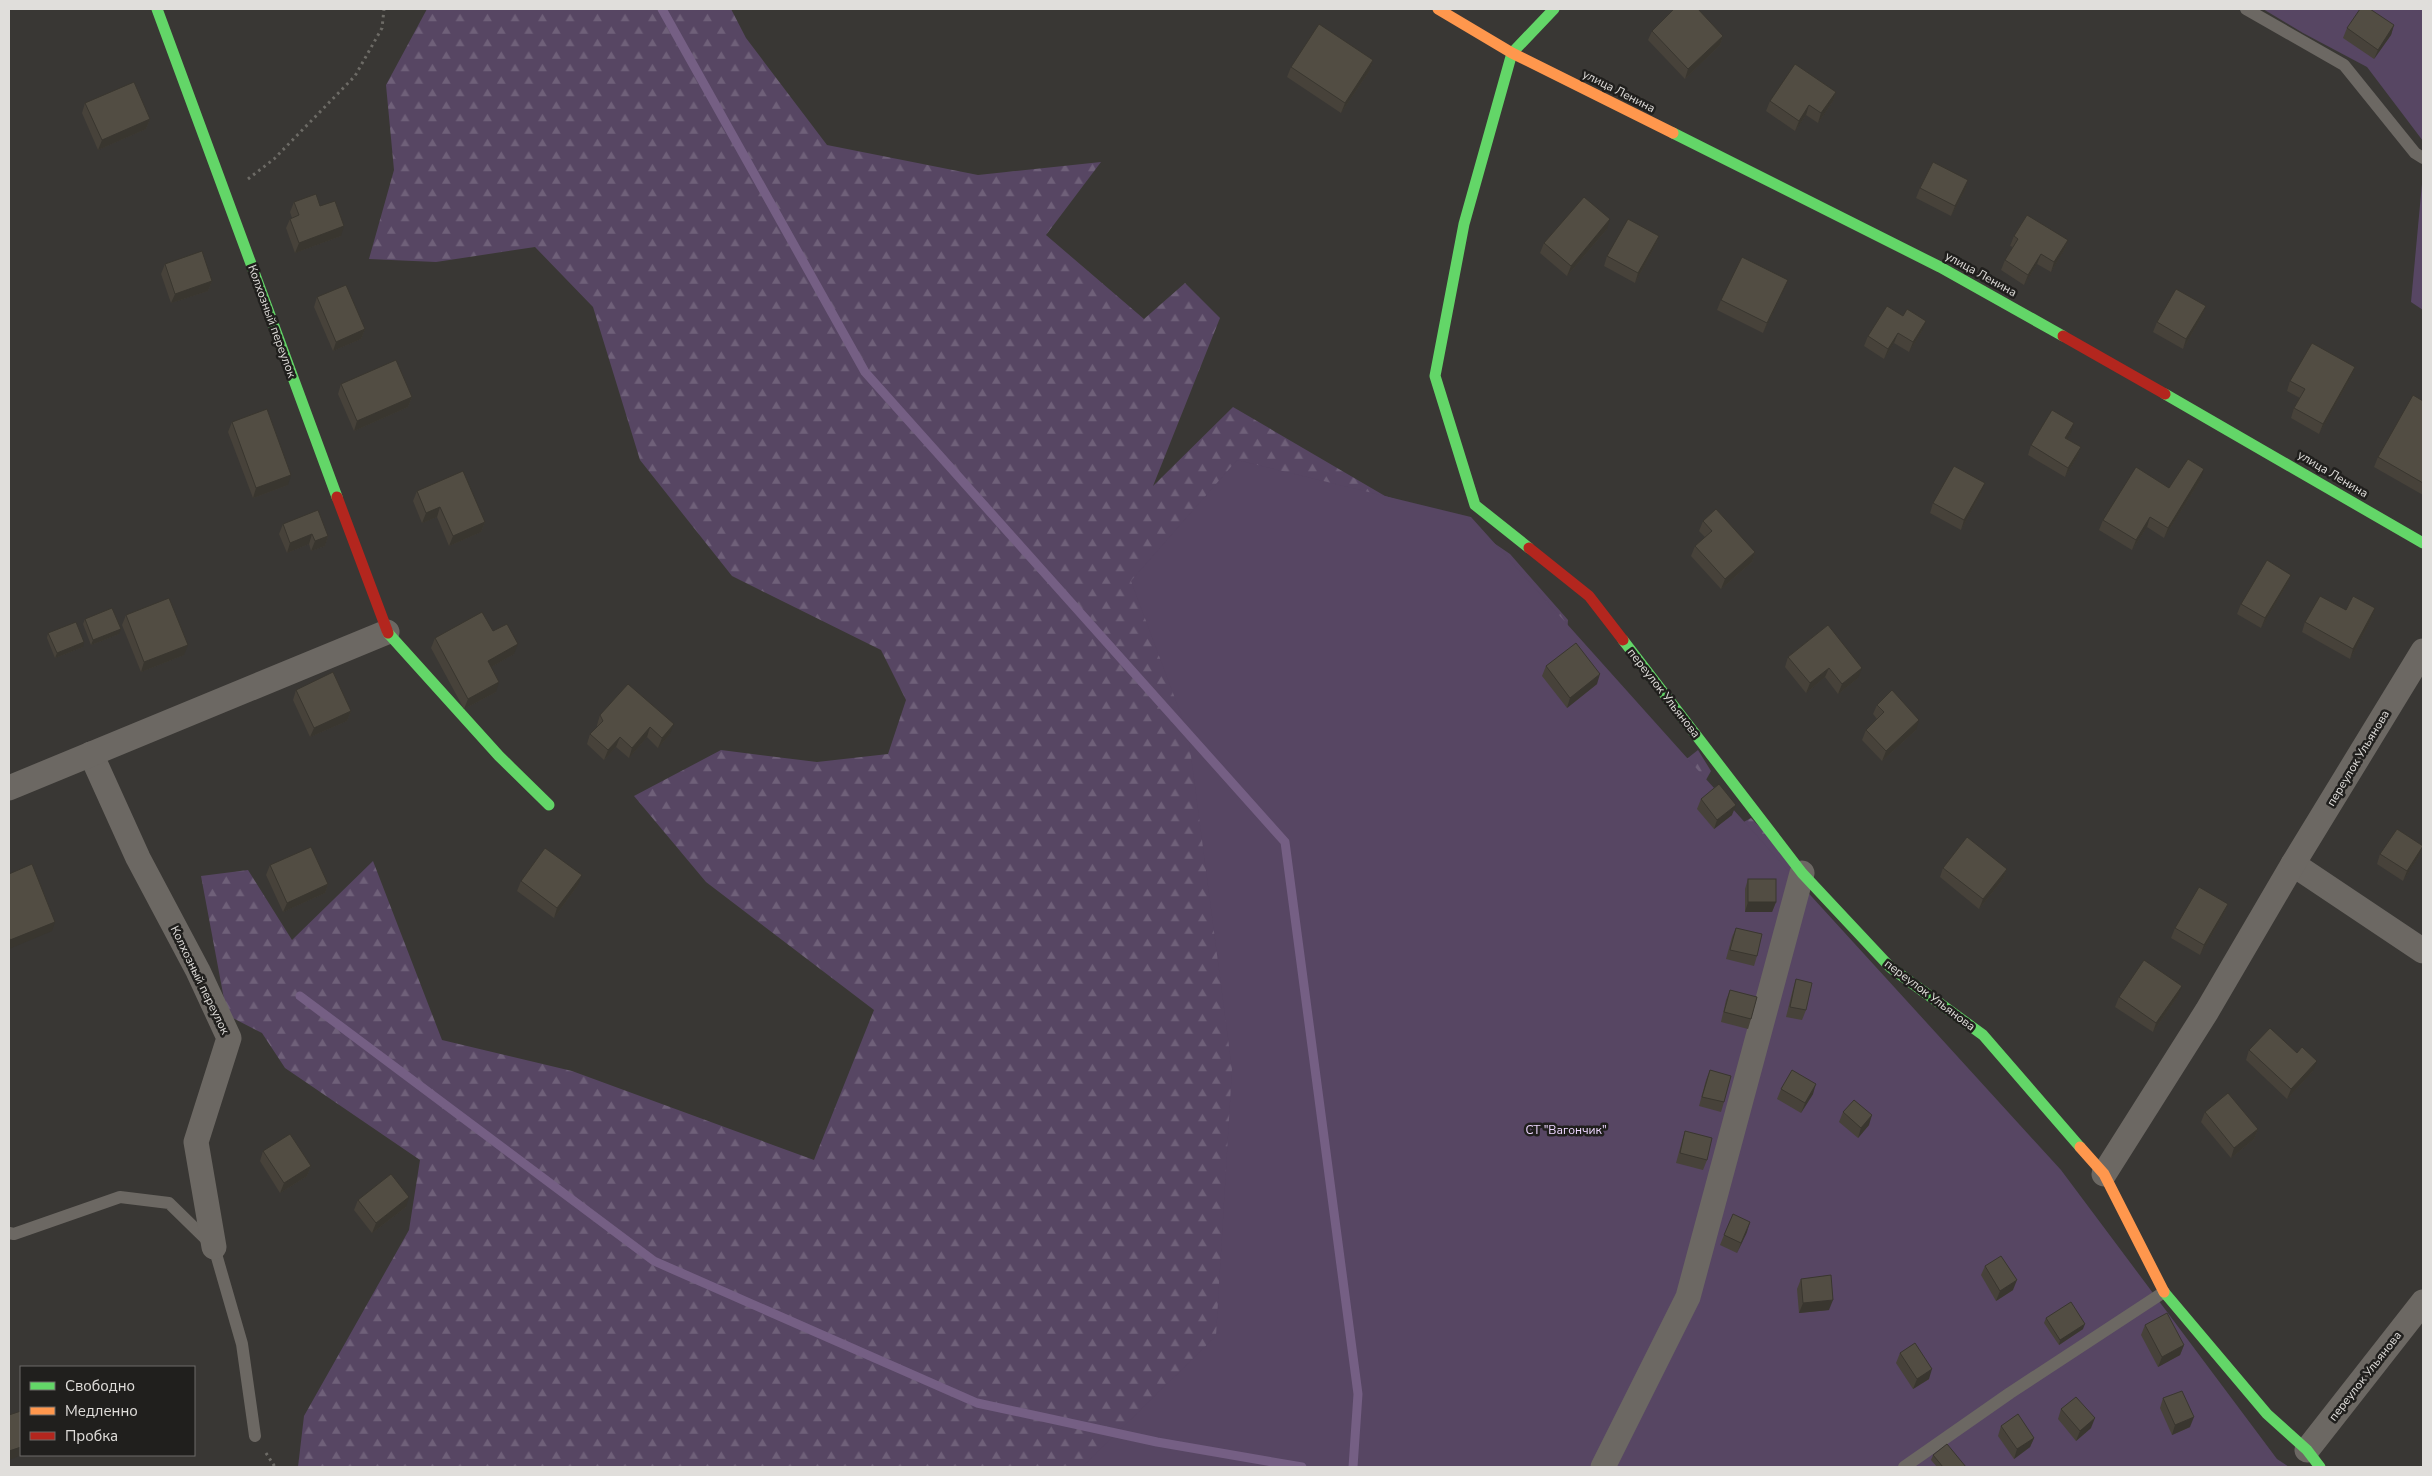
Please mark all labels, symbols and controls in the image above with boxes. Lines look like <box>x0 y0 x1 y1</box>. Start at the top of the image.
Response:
street label: улица Ленина <box>1580 66 1658 116</box>
street label: улица Ленина <box>1942 248 2020 300</box>
street label: Колхозный переулок <box>244 262 300 380</box>
street label: улица Ленина <box>2295 447 2371 501</box>
street label: переулок Ульянова <box>1624 645 1704 741</box>
street label: переулок Ульянова <box>2323 707 2393 809</box>
street label: Колхозный переулок <box>167 923 234 1038</box>
street label: переулок Ульянова <box>1881 956 1979 1034</box>
park label: СТ "Вагончик" <box>1525 1122 1607 1138</box>
street label: переулок Ульянова <box>2325 1328 2405 1424</box>
legend <box>20 1366 195 1456</box>
text: Свободно <box>65 1376 135 1396</box>
text: Медленно <box>65 1401 138 1421</box>
text: Пробка <box>65 1426 118 1446</box>

